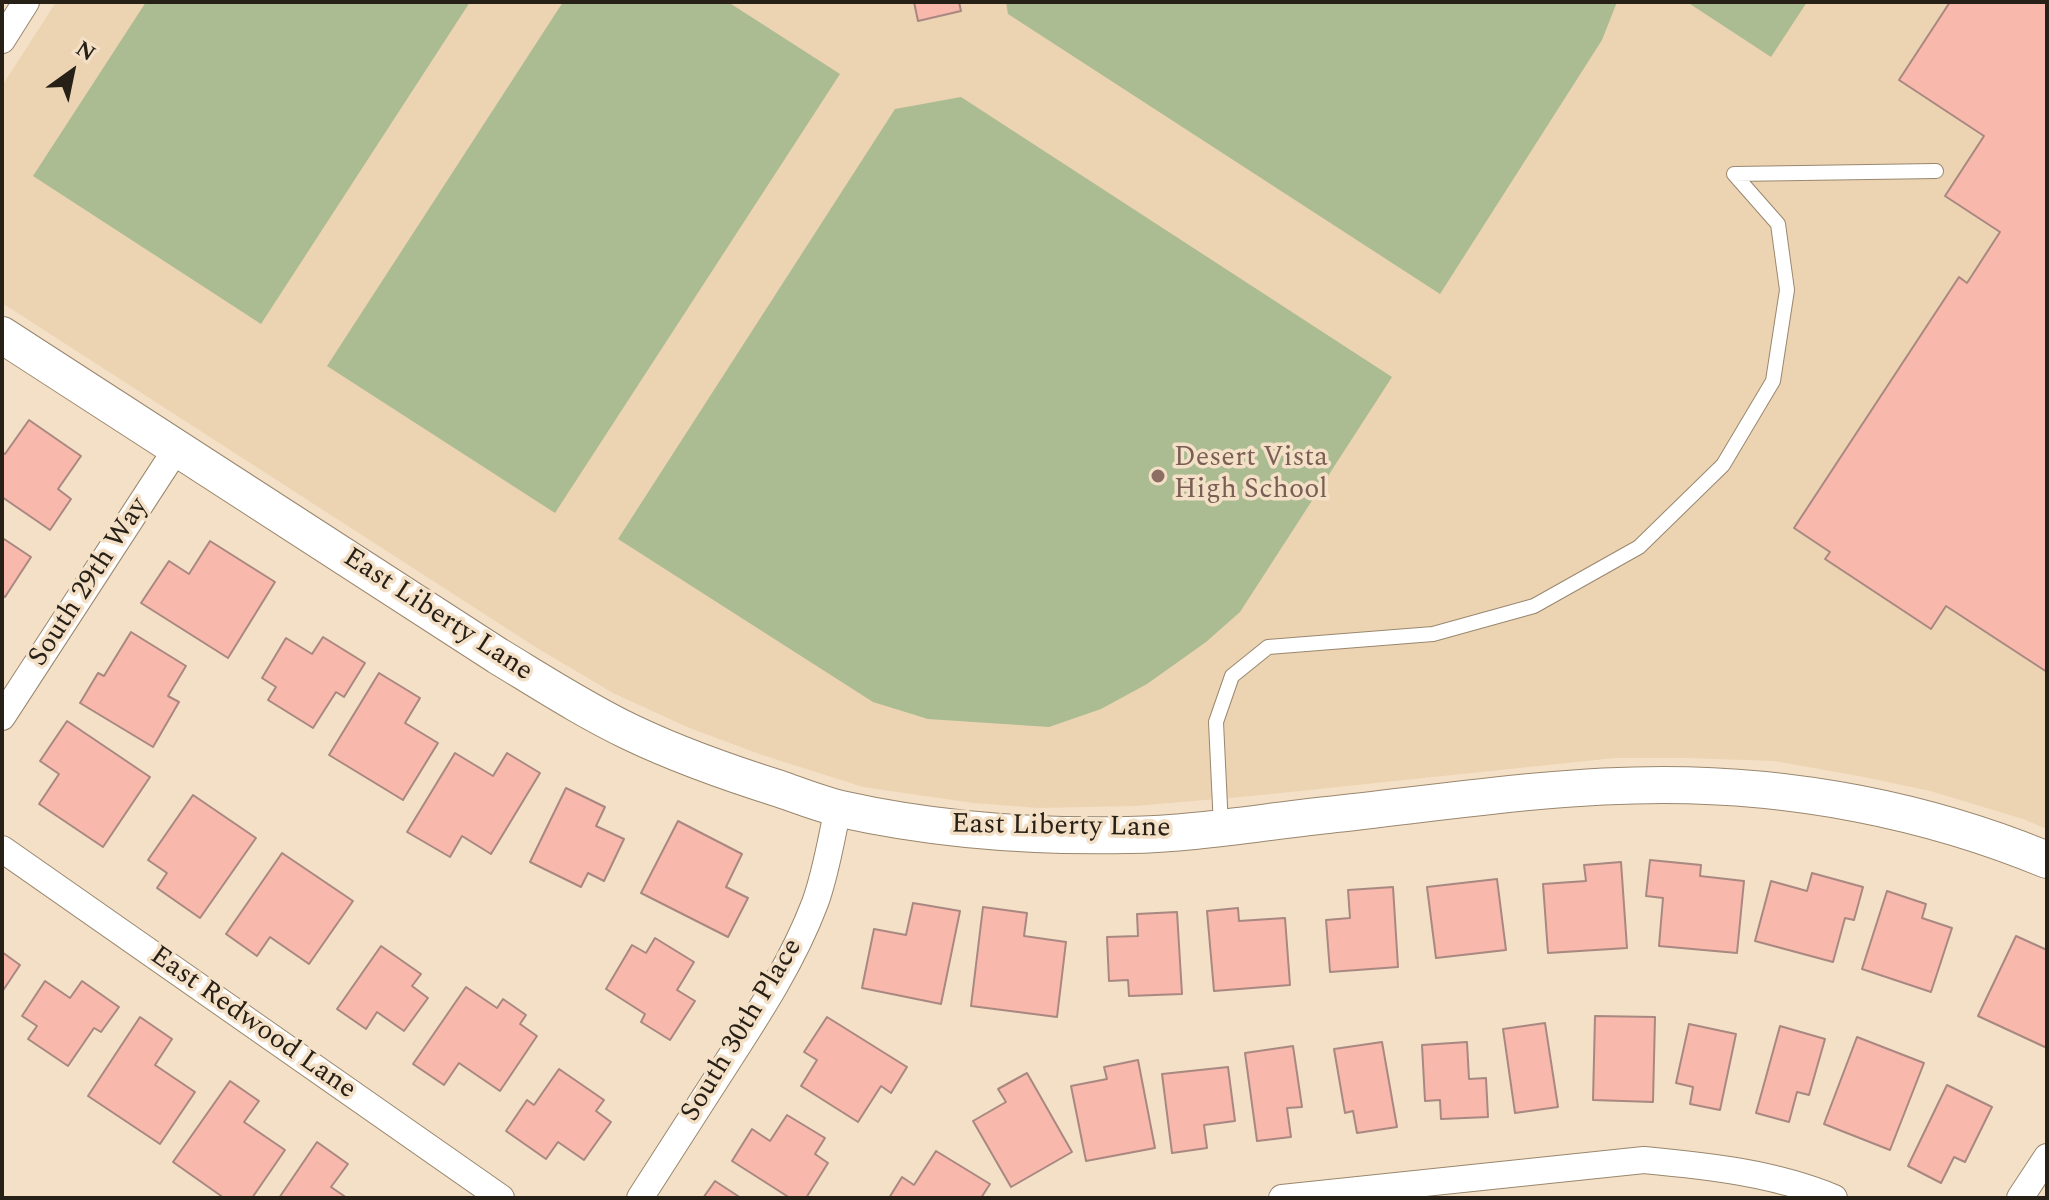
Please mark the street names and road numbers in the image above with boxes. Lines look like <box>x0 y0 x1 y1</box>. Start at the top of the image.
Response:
street label: South 29th Way <box>23 492 157 674</box>
street label: East Liberty Lane <box>336 542 538 690</box>
street label: East Liberty Lane <box>951 809 1171 847</box>
street label: South 30th Place <box>675 933 811 1129</box>
street label: East Redwood Lane <box>142 940 362 1108</box>

